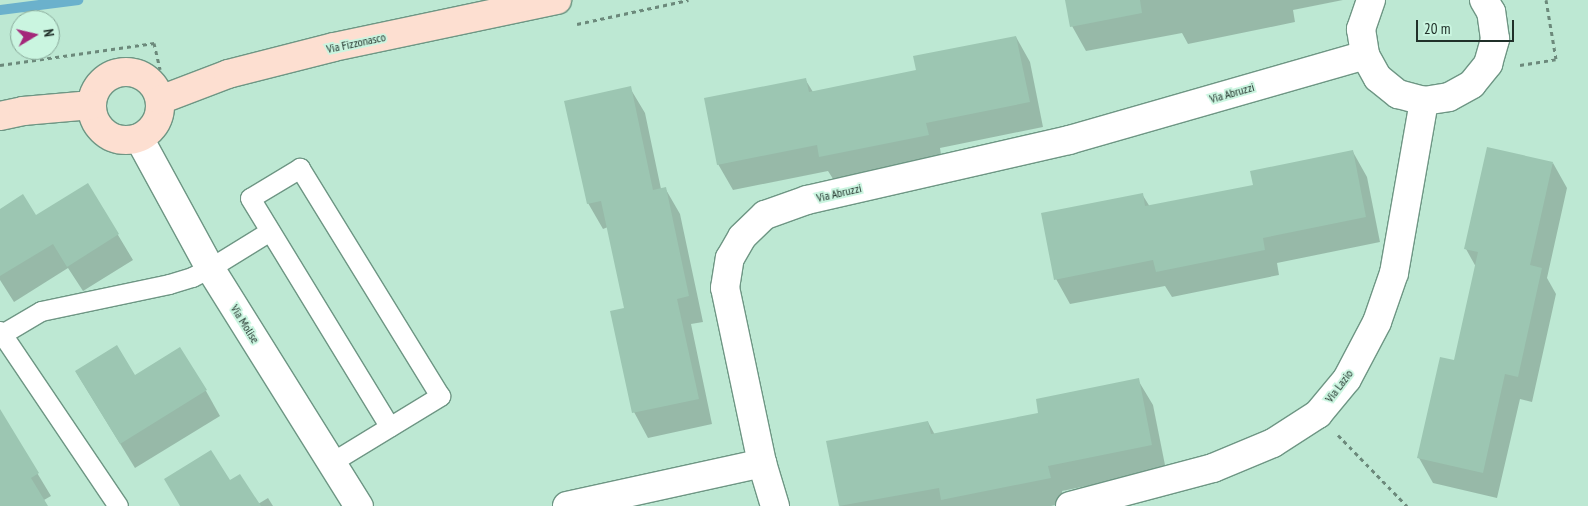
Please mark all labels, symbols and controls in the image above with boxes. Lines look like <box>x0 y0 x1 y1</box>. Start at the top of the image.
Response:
north arrow <box>10 10 60 60</box>
scale bar <box>1418 10 1516 42</box>
text: 20 m <box>1424 19 1450 38</box>
text: N <box>39 28 58 38</box>
street label: Via Fizzonasco <box>325 30 387 56</box>
street label: Via Abruzzi <box>1208 80 1256 106</box>
street label: Via Abruzzi <box>815 181 863 205</box>
street label: Via Molise <box>228 302 262 346</box>
street label: Via Lazio <box>1322 367 1356 405</box>

